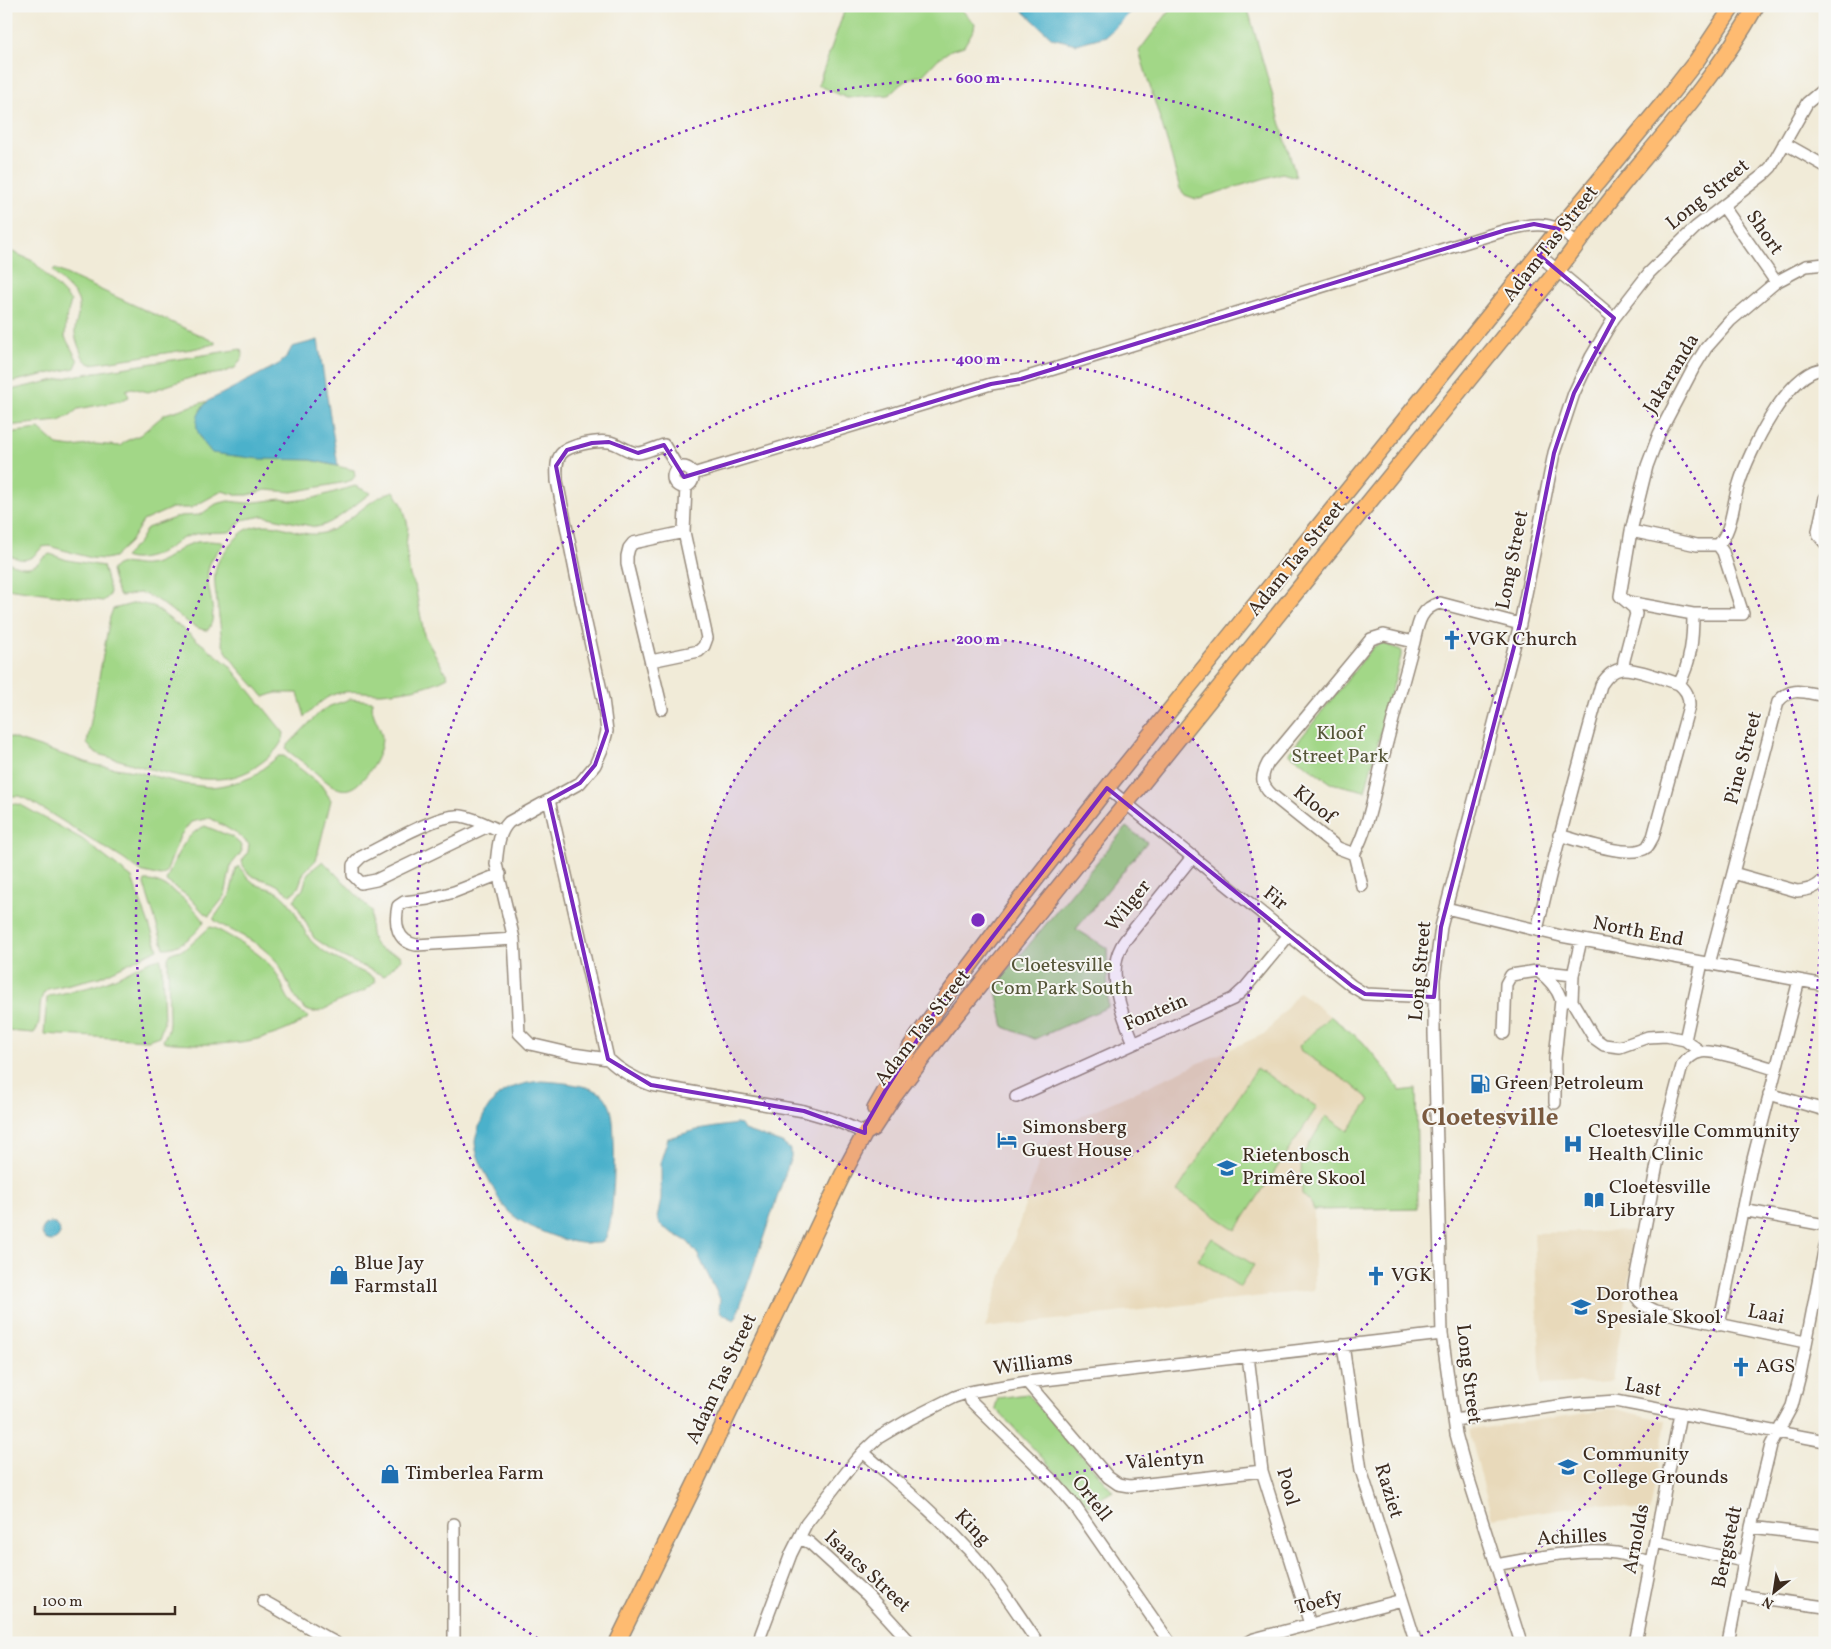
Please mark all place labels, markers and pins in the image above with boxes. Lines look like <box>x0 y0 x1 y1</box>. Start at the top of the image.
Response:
place label: VGK Church <box>1467 626 1578 654</box>
church icon: VGK Church <box>1441 629 1463 651</box>
centre of rings <box>969 911 987 929</box>
place label: Green Petroleum <box>1495 1070 1644 1098</box>
fuel station icon: Green Petroleum <box>1469 1073 1491 1095</box>
place label: Simonsberg Guest House <box>1022 1114 1132 1165</box>
place label: Cloetesville Community Health Clinic <box>1588 1118 1800 1169</box>
hotel icon: Simonsberg Guest House <box>996 1129 1018 1151</box>
hospital icon: Cloetesville Community Health Clinic <box>1562 1133 1584 1155</box>
place label: Rietenbosch Primêre Skool <box>1242 1142 1366 1193</box>
school or university icon: Rietenbosch Primêre Skool <box>1216 1157 1238 1179</box>
place label: Cloetesville Library <box>1609 1174 1711 1225</box>
library icon: Cloetesville Library <box>1583 1189 1605 1211</box>
place label: Blue Jay Farmstall <box>354 1250 438 1301</box>
place label: VGK <box>1391 1262 1433 1290</box>
shop icon: Blue Jay Farmstall <box>328 1264 350 1286</box>
church icon: VGK <box>1365 1265 1387 1287</box>
place label: Dorothea Spesiale Skool <box>1596 1281 1721 1332</box>
school or university icon: Dorothea Spesiale Skool <box>1570 1296 1592 1318</box>
place label: AGS <box>1756 1353 1795 1381</box>
church icon: AGS <box>1730 1356 1752 1378</box>
place label: Community College Grounds <box>1583 1441 1728 1492</box>
school or university icon: Community College Grounds <box>1557 1456 1579 1478</box>
place label: Timberlea Farm <box>405 1460 544 1488</box>
shop icon: Timberlea Farm <box>379 1463 401 1485</box>

